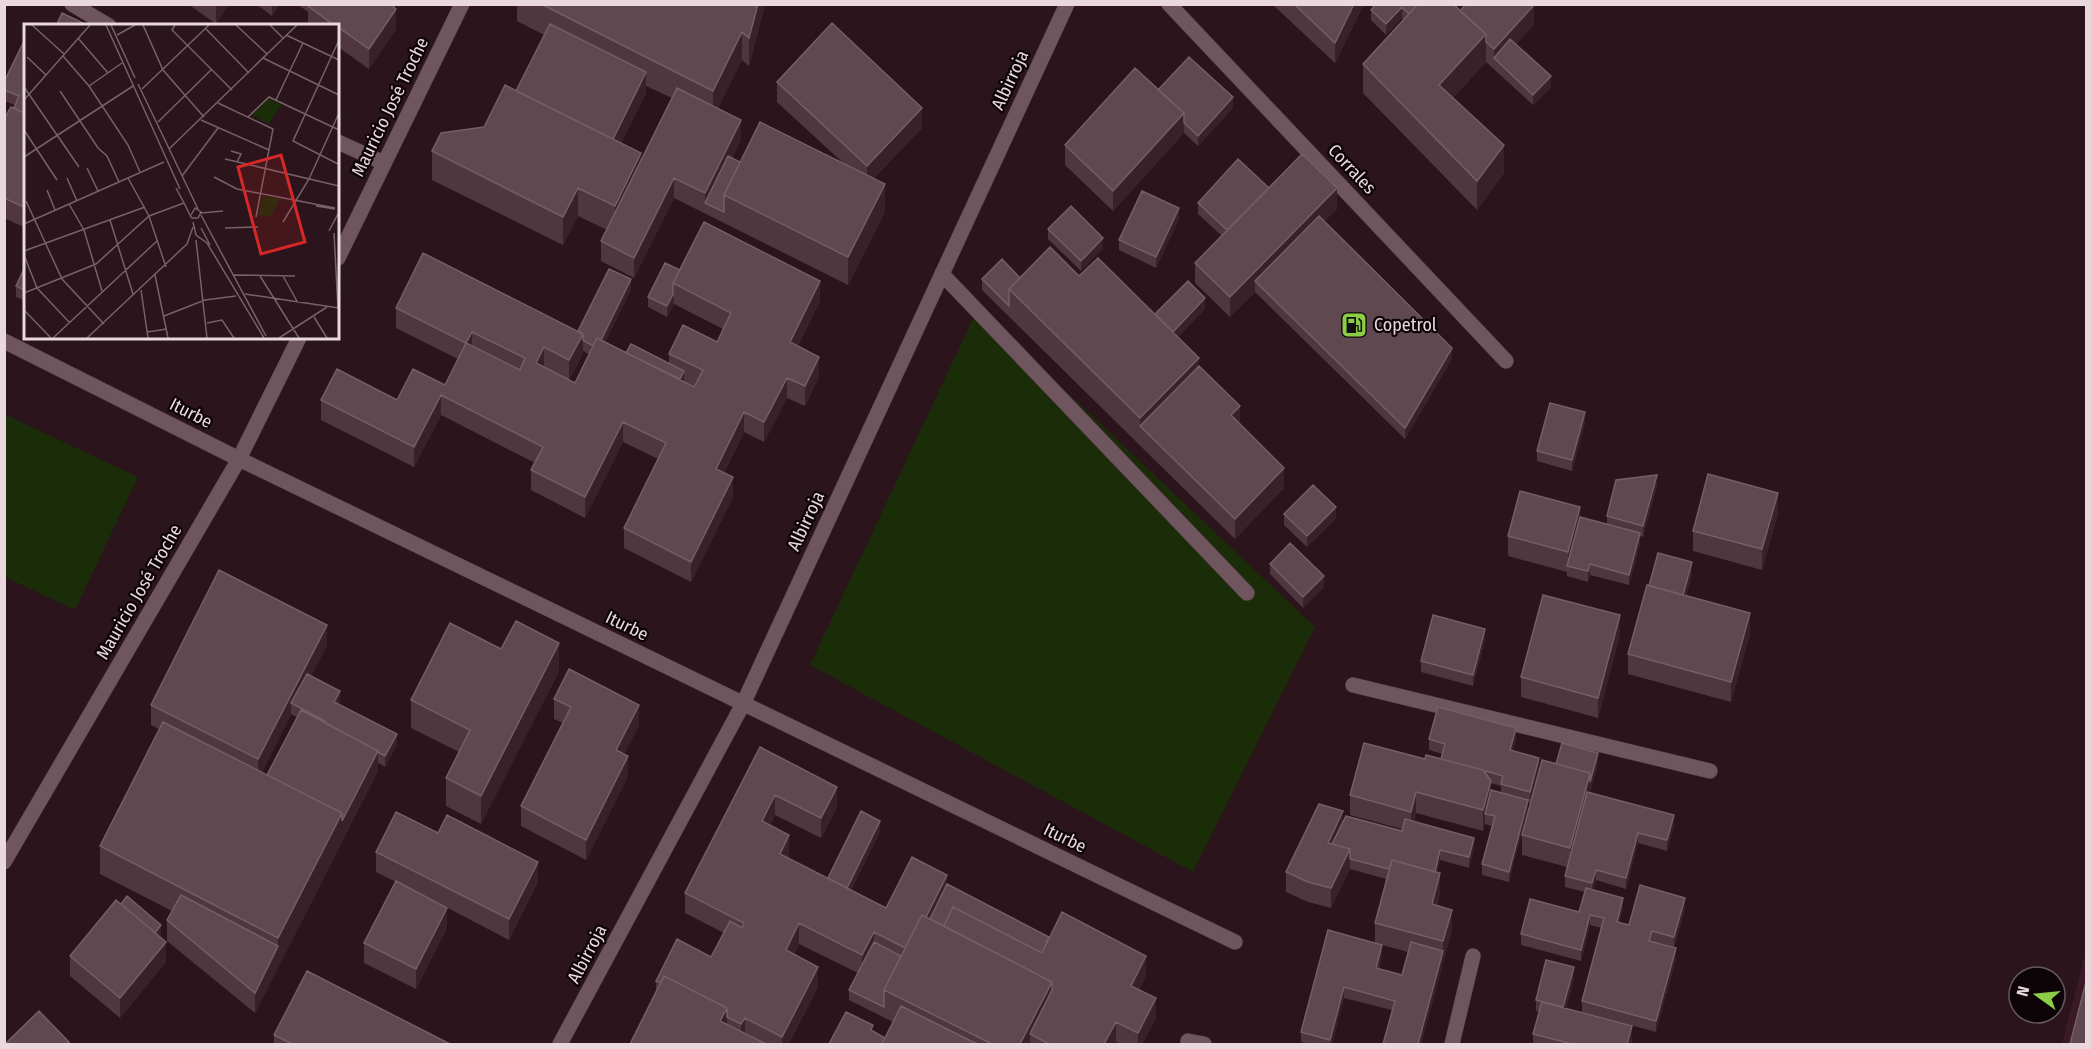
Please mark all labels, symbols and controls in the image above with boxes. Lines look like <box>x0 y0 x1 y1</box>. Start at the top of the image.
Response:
inset map <box>24 24 339 339</box>
street label: Mauricio José Troche <box>347 34 433 180</box>
street label: Albirroja <box>987 47 1033 113</box>
street label: Corrales <box>1323 140 1381 199</box>
fuel station icon: Copetrol <box>1339 310 1369 340</box>
place label: Copetrol <box>1374 314 1437 336</box>
street label: Iturbe <box>166 393 216 433</box>
street label: Albirroja <box>783 488 829 554</box>
street label: Mauricio José Troche <box>91 521 187 663</box>
street label: Iturbe <box>602 606 652 646</box>
street label: Iturbe <box>1040 818 1090 858</box>
street label: Albirroja <box>562 921 612 987</box>
north arrow <box>2007 965 2067 1025</box>
text: N <box>2013 984 2033 998</box>

